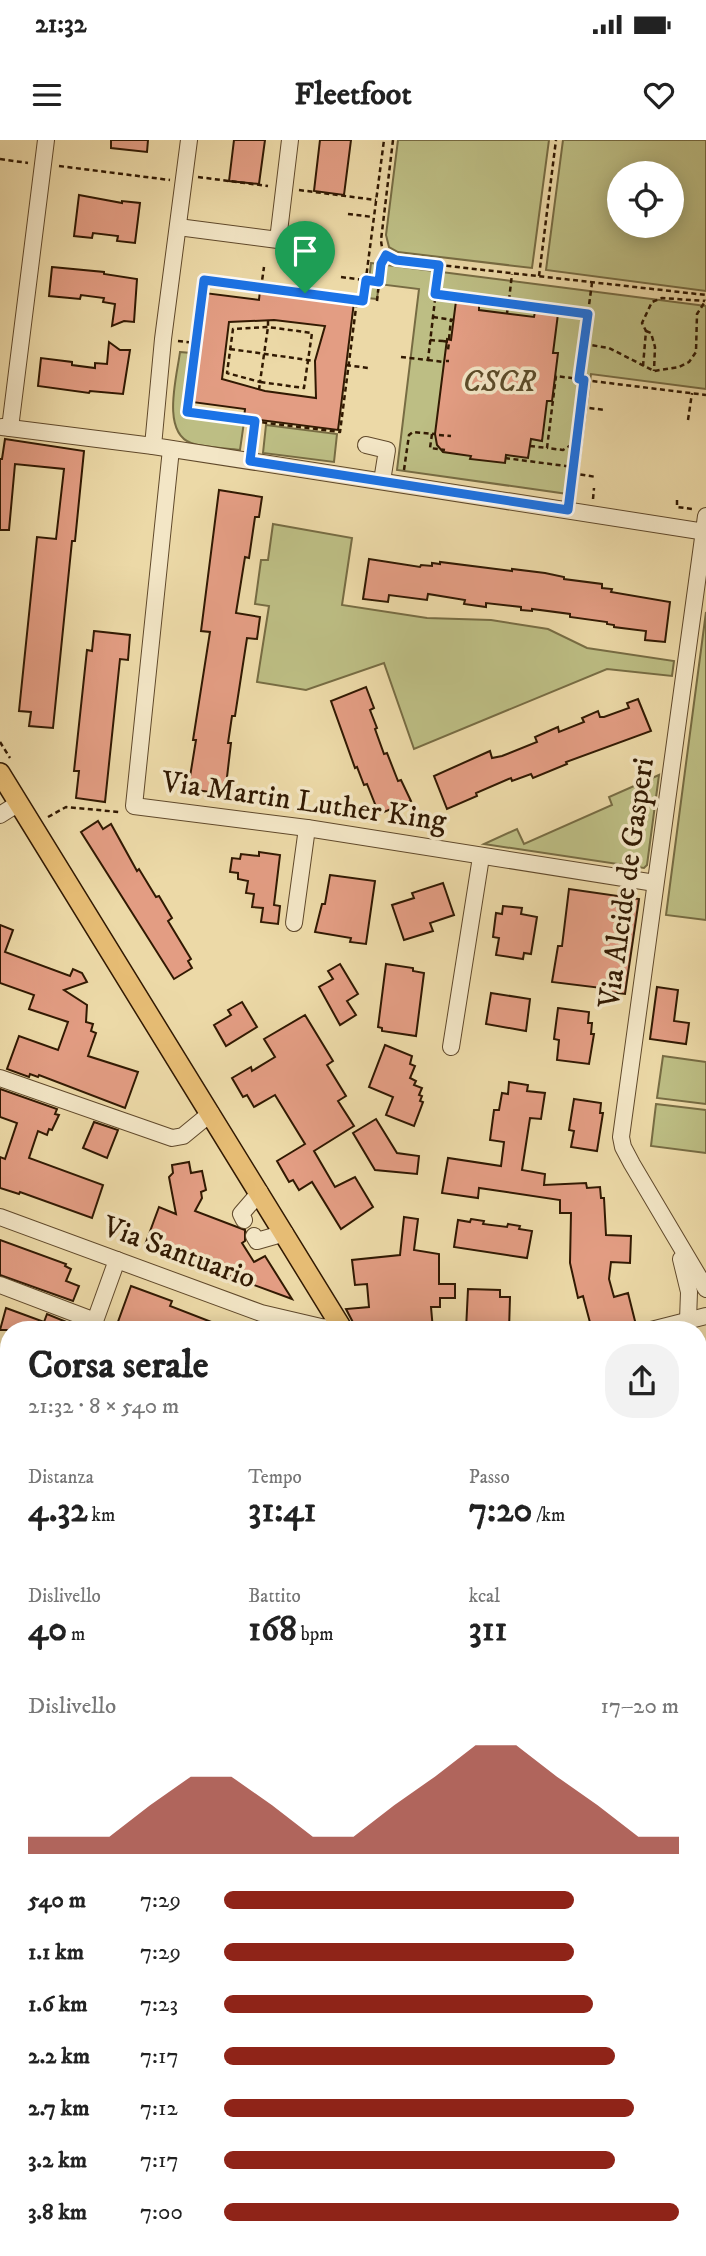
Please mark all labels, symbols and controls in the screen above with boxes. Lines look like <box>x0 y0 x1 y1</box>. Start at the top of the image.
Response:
text: 21:32 <box>35 8 87 41</box>
text: Fleetfoot <box>294 75 412 115</box>
icon: menu <box>28 76 66 114</box>
icon: heart <box>640 76 678 114</box>
map controls <box>607 161 684 238</box>
button: locate <box>607 161 684 238</box>
pin <box>275 221 335 293</box>
icon: arrive <box>286 232 324 270</box>
park label: CSCR <box>462 364 536 401</box>
street label: Via Alcide de Gasperi <box>591 756 663 1011</box>
street label: Via Martin Luther King <box>158 764 449 840</box>
street label: Via Santuario <box>97 1208 261 1298</box>
text: Corsa serale <box>28 1342 208 1390</box>
button: share <box>605 1344 679 1418</box>
text: 21:32 · 8 × 540 m <box>28 1392 179 1421</box>
text: Distanza <box>28 1466 94 1489</box>
text: Tempo <box>248 1466 302 1489</box>
text: Passo <box>469 1466 510 1489</box>
text: 4.32 <box>28 1489 88 1533</box>
text: 31:41 <box>248 1489 316 1533</box>
text: 7:20 <box>469 1489 532 1533</box>
text: km <box>88 1504 115 1527</box>
text: /km <box>532 1504 565 1527</box>
text: Dislivello <box>28 1585 101 1608</box>
text: Battito <box>248 1585 301 1608</box>
text: kcal <box>469 1585 500 1608</box>
text: 40 <box>28 1608 67 1652</box>
text: 168 <box>248 1608 297 1652</box>
text: 311 <box>469 1608 507 1652</box>
text: m <box>67 1623 85 1646</box>
text: bpm <box>297 1623 334 1646</box>
text: Dislivello <box>28 1692 116 1721</box>
text: 17–20 m <box>600 1692 679 1721</box>
text: 540 m <box>28 1886 86 1915</box>
text: 7:29 <box>140 1886 181 1915</box>
text: 1.1 km <box>28 1938 84 1967</box>
text: 7:29 <box>140 1938 181 1967</box>
text: 1.6 km <box>28 1990 87 2019</box>
text: 7:23 <box>140 1990 178 2019</box>
text: 2.2 km <box>28 2042 90 2071</box>
text: 7:17 <box>140 2042 179 2071</box>
text: 2.7 km <box>28 2094 89 2123</box>
text: 7:12 <box>140 2094 178 2123</box>
text: 3.2 km <box>28 2146 87 2175</box>
text: 7:17 <box>140 2146 179 2175</box>
text: 3.8 km <box>28 2198 87 2227</box>
text: 7:00 <box>140 2198 183 2227</box>

